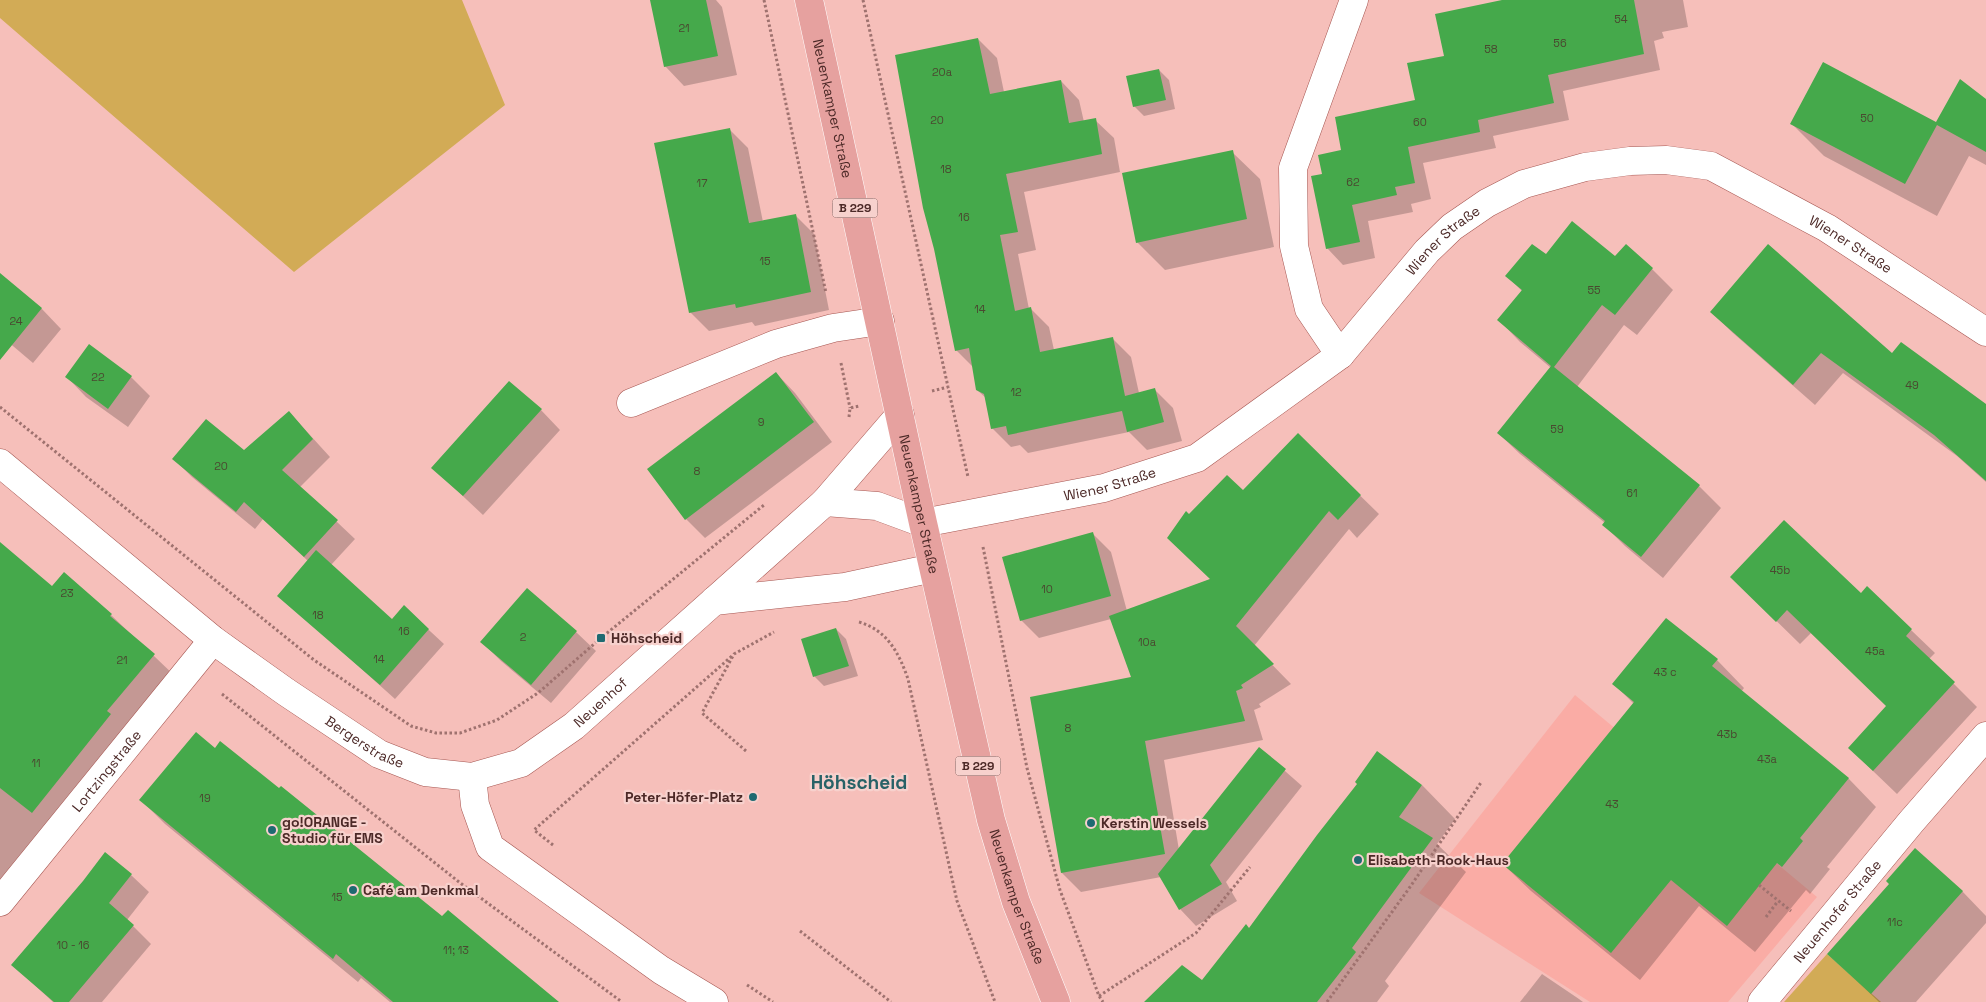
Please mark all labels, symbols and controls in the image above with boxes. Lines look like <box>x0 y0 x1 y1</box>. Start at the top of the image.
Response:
house number: 54 <box>1614 12 1628 26</box>
house number: 21 <box>678 21 690 35</box>
house number: 56 <box>1553 36 1567 50</box>
street label: Neuenkamper Straße <box>809 37 857 180</box>
house number: 58 <box>1484 42 1498 56</box>
house number: 20a <box>932 65 953 79</box>
house number: 50 <box>1860 111 1874 125</box>
house number: 20 <box>930 113 944 127</box>
house number: 60 <box>1413 115 1427 129</box>
house number: 18 <box>940 162 952 176</box>
house number: 62 <box>1346 175 1360 189</box>
house number: 17 <box>697 176 707 190</box>
road number: B 229 <box>832 198 878 218</box>
street label: Wiener Straße <box>1402 202 1483 279</box>
house number: 16 <box>958 210 970 224</box>
street label: Wiener Straße <box>1806 211 1896 277</box>
house number: 15 <box>759 254 771 268</box>
house number: 55 <box>1587 283 1601 297</box>
house number: 14 <box>974 302 986 316</box>
house number: 24 <box>9 314 23 328</box>
house number: 22 <box>91 370 105 384</box>
house number: 49 <box>1905 378 1919 392</box>
house number: 12 <box>1010 385 1022 399</box>
house number: 9 <box>758 415 765 429</box>
house number: 59 <box>1550 422 1564 436</box>
street label: Neuenkamper Straße <box>895 433 943 575</box>
house number: 20 <box>214 459 228 473</box>
street label: Wiener Straße <box>1062 463 1158 505</box>
house number: 8 <box>694 464 701 478</box>
house number: 61 <box>1626 486 1638 500</box>
house number: 45b <box>1770 563 1790 577</box>
house number: 10 <box>1041 582 1053 596</box>
house number: 23 <box>60 586 74 600</box>
house number: 18 <box>312 608 324 622</box>
house number: 16 <box>398 624 410 638</box>
place label: Höhscheid <box>611 629 682 647</box>
house number: 2 <box>520 630 527 644</box>
marker: Höhscheid <box>595 632 607 644</box>
house number: 10a <box>1138 635 1157 649</box>
house number: 45a <box>1865 644 1886 658</box>
house number: 14 <box>373 652 385 666</box>
house number: 21 <box>116 653 128 667</box>
house number: 43 c <box>1654 665 1676 679</box>
street label: Neuenhof <box>570 674 631 731</box>
street label: Bergerstraße <box>322 712 407 772</box>
house number: 8 <box>1065 721 1072 735</box>
street label: Lortzingstraße <box>68 726 145 815</box>
house number: 43b <box>1717 727 1737 741</box>
house number: 43a <box>1757 752 1778 766</box>
house number: 11 <box>31 756 41 770</box>
road number: B 229 <box>956 756 1000 776</box>
district label: Höhscheid <box>811 770 907 795</box>
place label: Peter-Höfer-Platz <box>625 788 743 806</box>
house number: 19 <box>199 791 211 805</box>
marker: Peter-Höfer-Platz <box>747 791 759 803</box>
house number: 43 <box>1605 797 1619 811</box>
place label: go!ORANGE - Studio für EMS <box>282 813 383 847</box>
place label: Kerstin Wessels <box>1101 814 1207 832</box>
marker: Kerstin Wessels <box>1085 817 1097 829</box>
marker: go!ORANGE - Studio für EMS <box>266 824 278 836</box>
street label: Neuenkamper Straße <box>985 827 1049 967</box>
place label: Elisabeth-Rook-Haus <box>1368 851 1509 869</box>
marker: Elisabeth-Rook-Haus <box>1352 854 1364 866</box>
street label: Neuenhofer Straße <box>1789 856 1885 966</box>
place label: Café am Denkmal <box>363 881 478 899</box>
marker: Café am Denkmal <box>347 884 359 896</box>
house number: 15 <box>331 890 343 904</box>
house number: 11c <box>1887 915 1903 929</box>
house number: 10 - 16 <box>56 938 90 952</box>
house number: 11; 13 <box>443 943 469 957</box>

